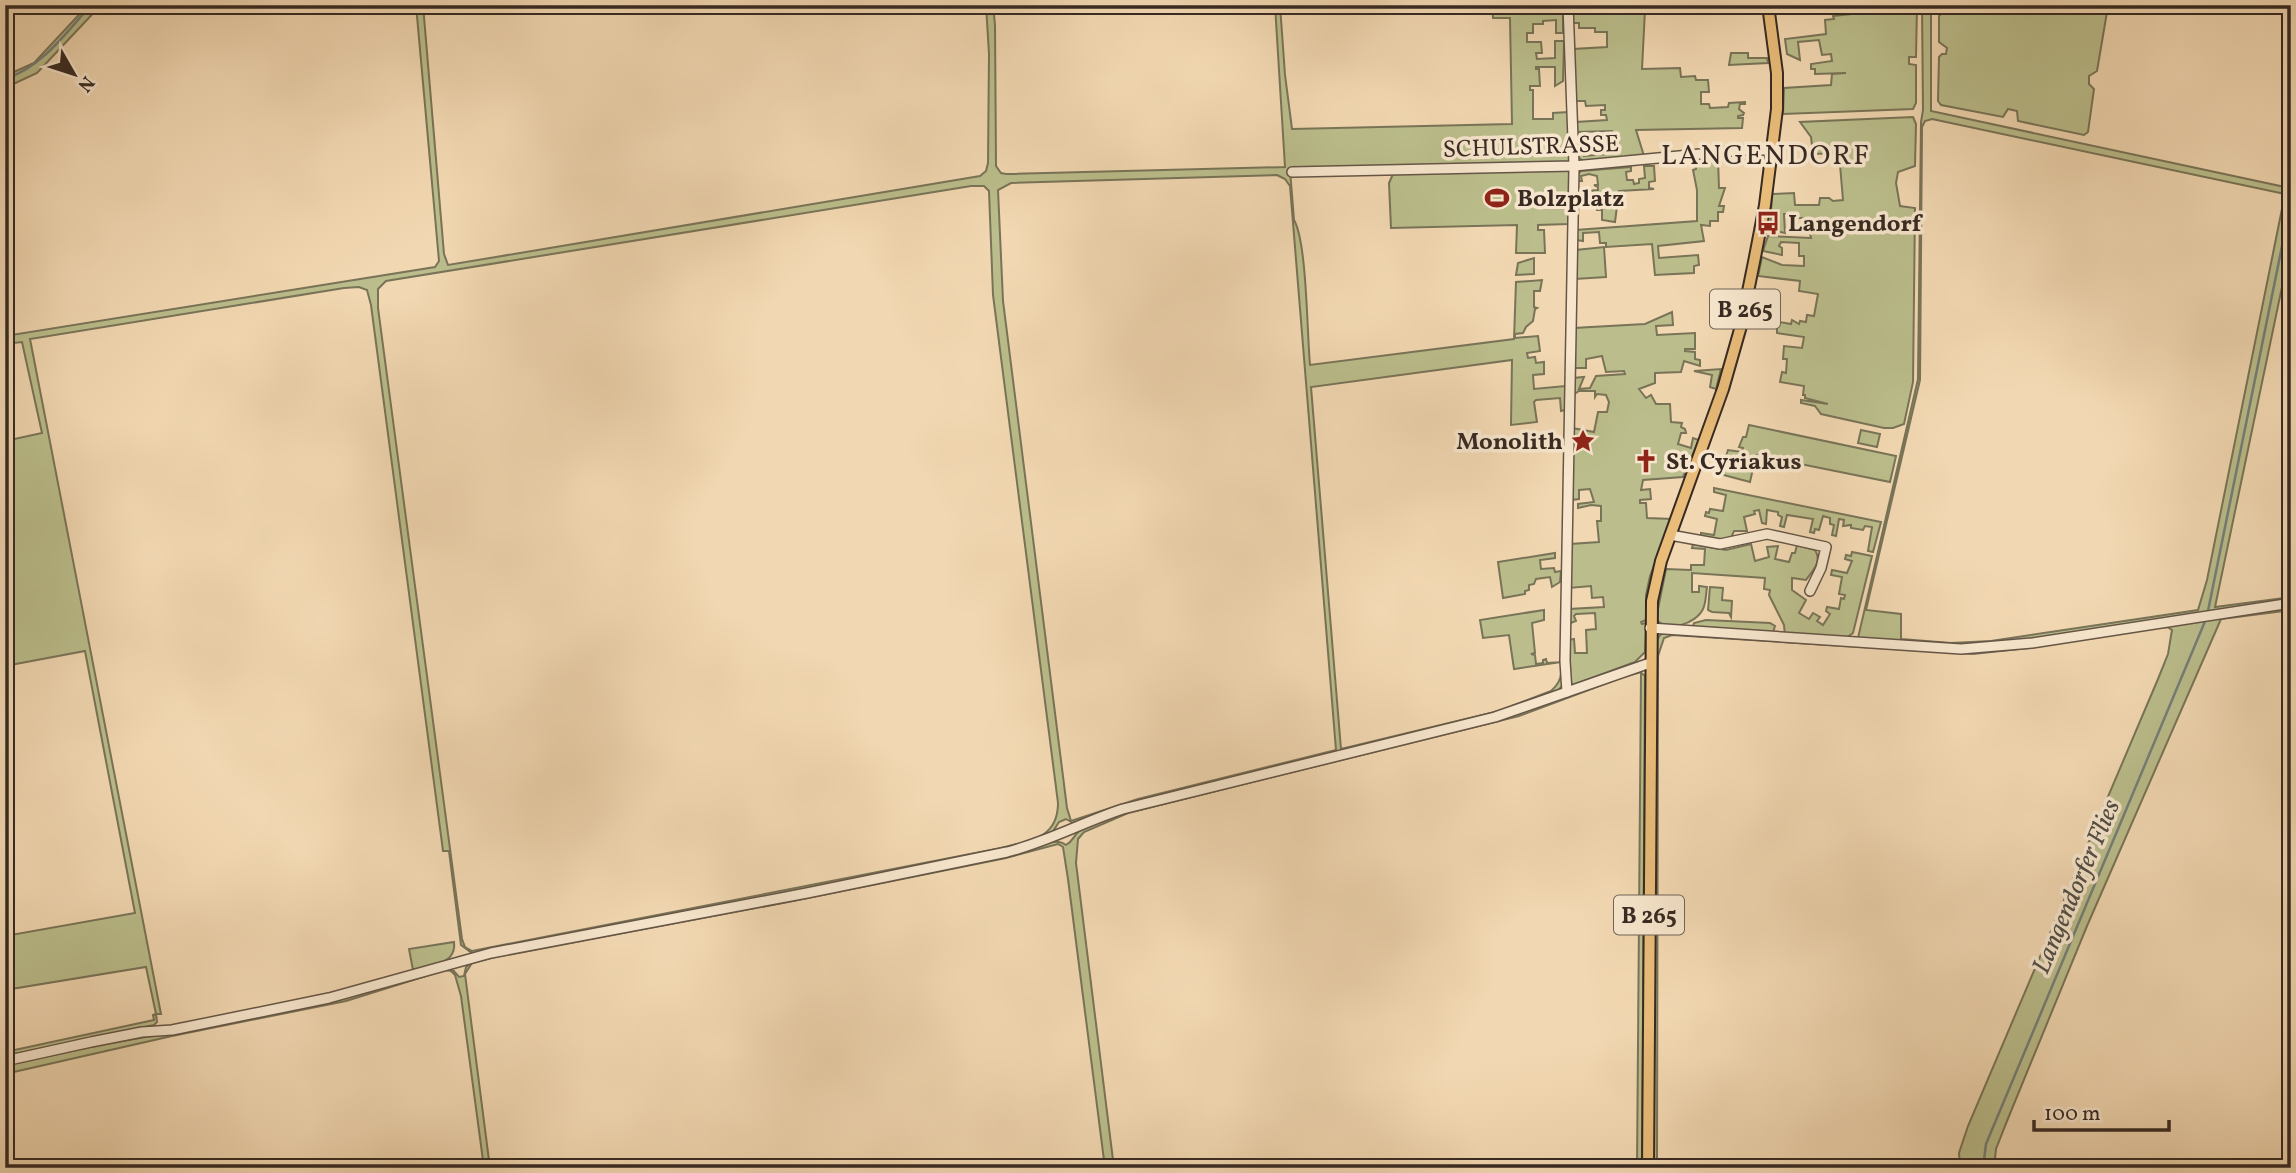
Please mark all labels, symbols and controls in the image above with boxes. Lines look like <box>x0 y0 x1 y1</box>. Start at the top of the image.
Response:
north arrow <box>38 38 108 108</box>
text: N <box>71 70 100 97</box>
street label: SCHULSTRASSE <box>1442 128 1620 168</box>
district label: LANGENDORF <box>1661 137 1871 176</box>
place label: Bolzplatz <box>1517 183 1624 217</box>
sports icon: Bolzplatz <box>1483 184 1511 212</box>
place label: Langendorf <box>1788 208 1924 242</box>
bus stop icon: Langendorf <box>1754 209 1782 237</box>
road number: B 265 <box>1710 290 1780 328</box>
place label: Monolith <box>1456 426 1563 460</box>
place icon: Monolith <box>1569 427 1597 455</box>
place label: St. Cyriakus <box>1666 446 1801 480</box>
church icon: St. Cyriakus <box>1632 447 1660 475</box>
water label: Langendorfer Flies <box>2024 794 2130 979</box>
road number: B 265 <box>1614 896 1684 934</box>
scale bar <box>2034 1089 2168 1133</box>
text: 100 m <box>2044 1100 2101 1129</box>

